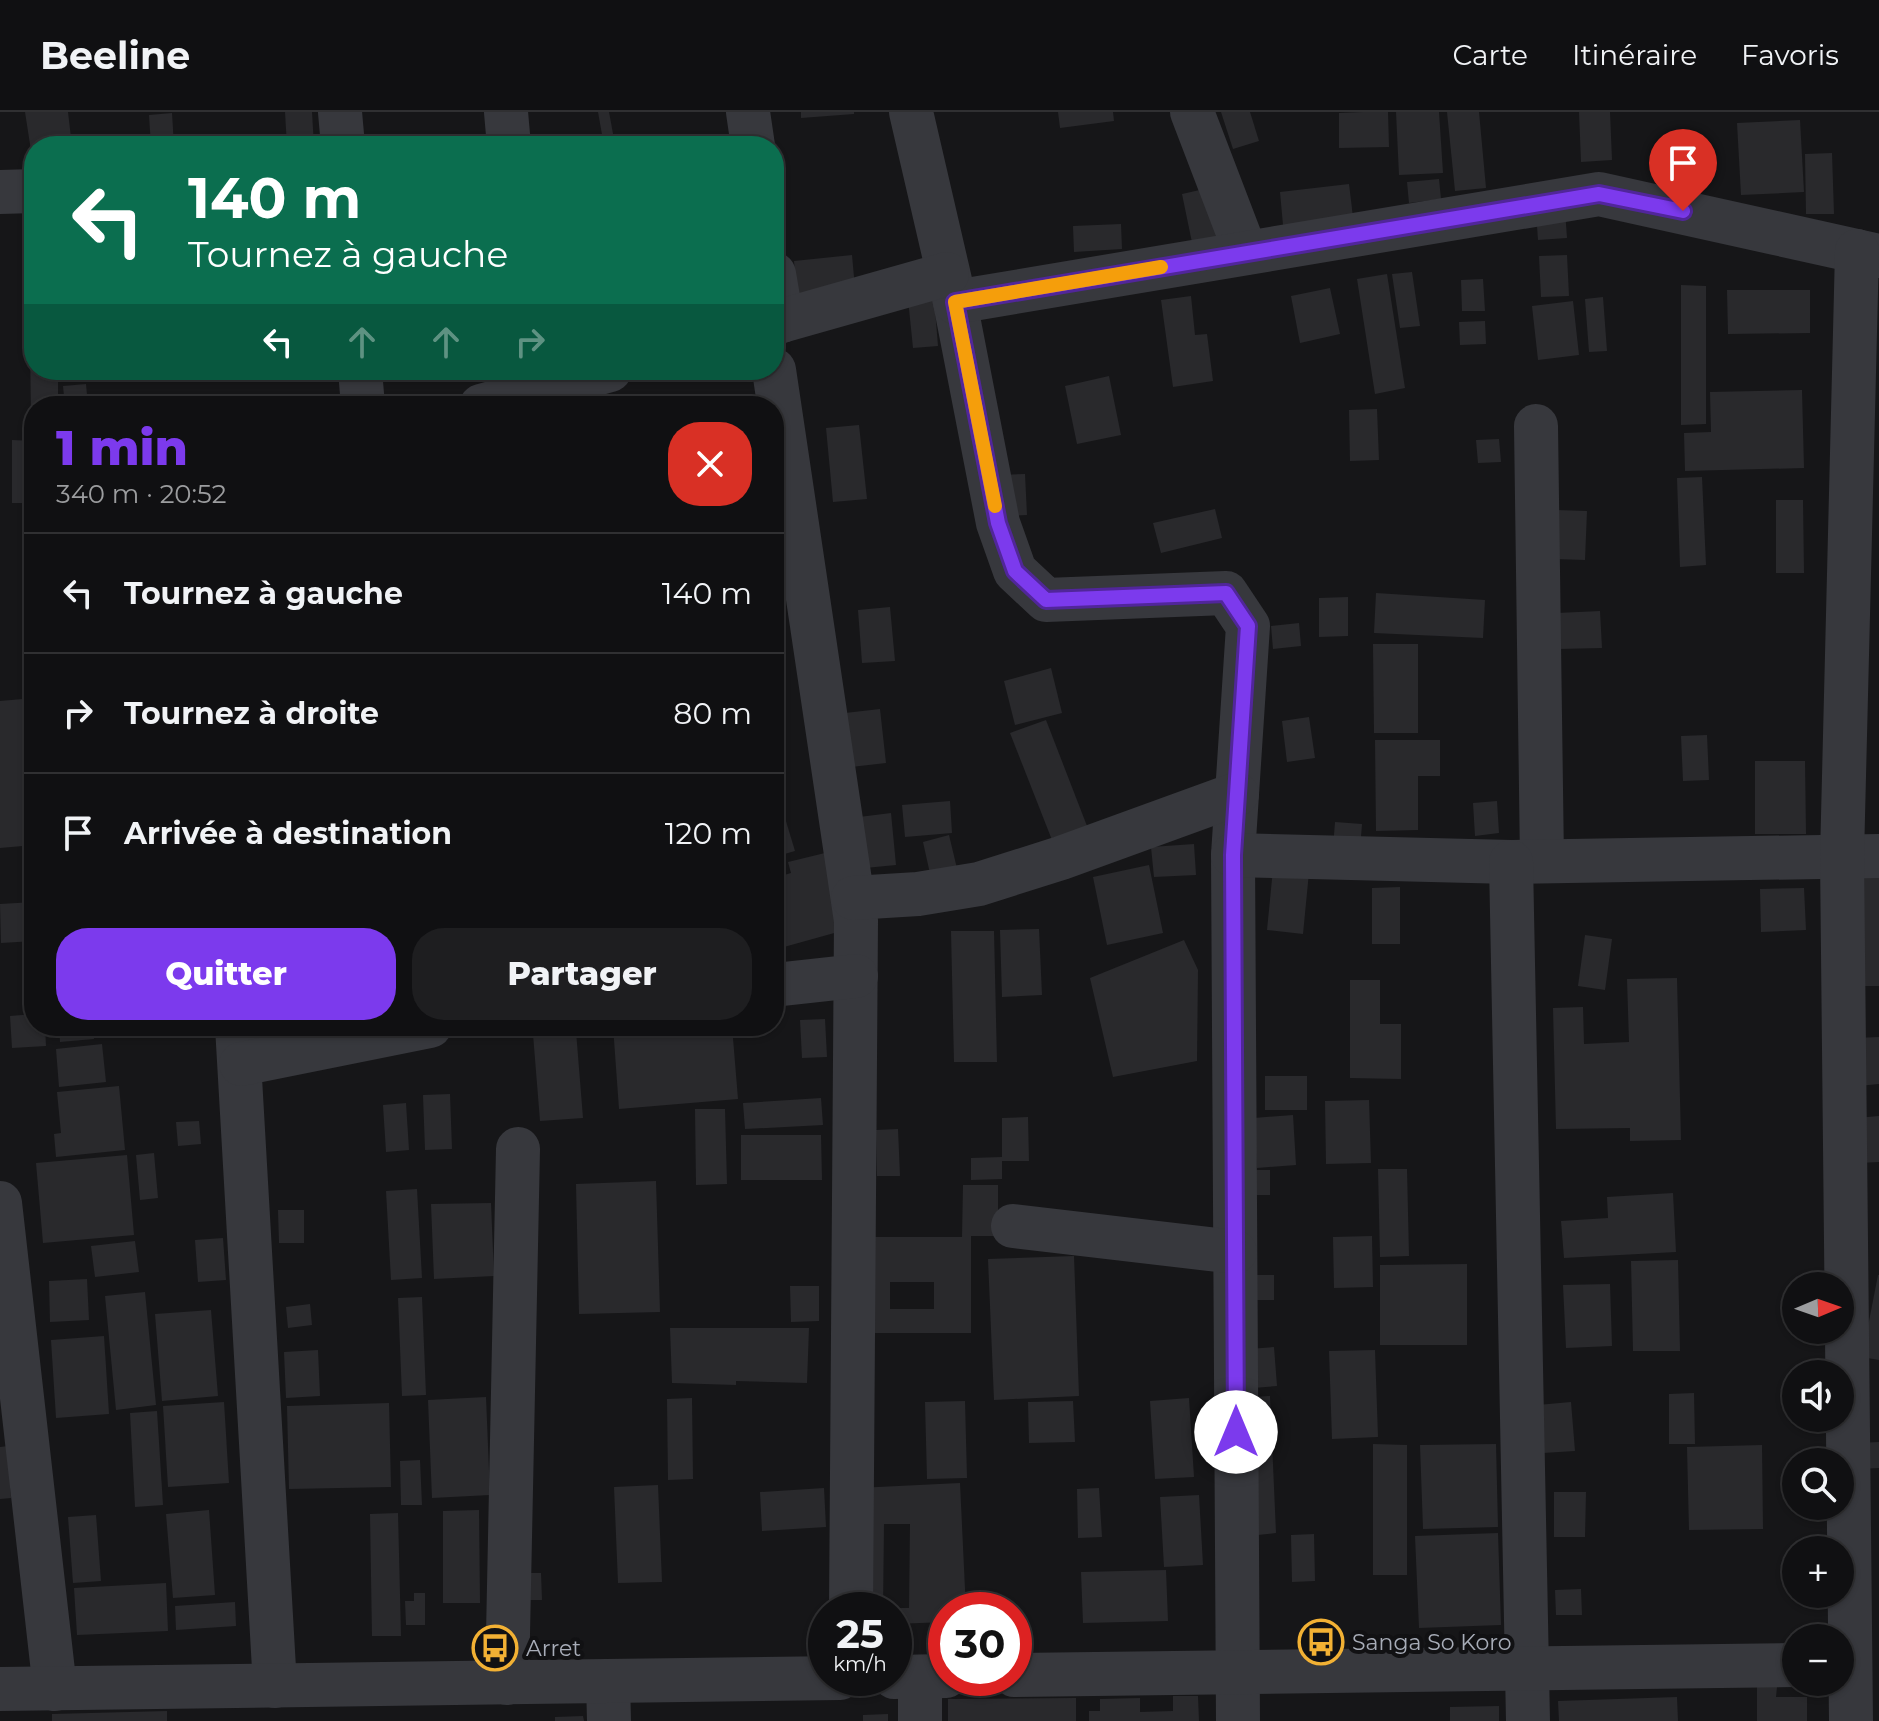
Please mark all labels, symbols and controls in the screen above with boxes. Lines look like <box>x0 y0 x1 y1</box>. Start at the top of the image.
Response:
text: Beeline <box>40 32 190 79</box>
text: Carte <box>1452 38 1528 72</box>
text: Itinéraire <box>1572 38 1697 72</box>
text: Favoris <box>1741 38 1839 72</box>
pin <box>1649 129 1717 211</box>
icon: arrive <box>1661 141 1705 185</box>
text: 140 m <box>188 164 361 232</box>
icon: left <box>56 168 160 272</box>
text: Tournez à gauche <box>188 232 508 276</box>
icon: left <box>256 320 300 364</box>
icon: ahead <box>340 320 384 364</box>
icon: ahead <box>424 320 468 364</box>
icon: right <box>508 320 552 364</box>
text: 1 min <box>56 419 188 477</box>
button: close <box>668 422 752 506</box>
text: 340 m · 20:52 <box>56 478 226 510</box>
icon: left <box>56 571 100 615</box>
text: Tournez à gauche <box>124 575 403 612</box>
text: 140 m <box>662 575 752 612</box>
icon: right <box>56 691 100 735</box>
text: Tournez à droite <box>124 695 379 732</box>
text: 80 m <box>673 695 752 732</box>
icon: arrive <box>56 811 100 855</box>
text: Arrivée à destination <box>124 815 452 852</box>
text: 120 m <box>665 815 752 852</box>
button: Quitter <box>56 928 396 1020</box>
button: Partager <box>412 928 752 1020</box>
north arrow <box>1782 1272 1854 1344</box>
map controls <box>1782 1272 1854 1696</box>
button: sound <box>1782 1360 1854 1432</box>
position arrow <box>1194 1390 1278 1474</box>
button: search <box>1782 1448 1854 1520</box>
button: + <box>1782 1536 1854 1608</box>
speed limit sign: 30 <box>928 1592 1032 1696</box>
text: 25 <box>836 1609 884 1658</box>
bus stop icon: Sanga So Koro <box>1297 1618 1345 1666</box>
bus stop icon: Arret <box>471 1624 519 1672</box>
button: − <box>1782 1624 1854 1696</box>
place label: Sanga So Koro <box>1352 1629 1512 1656</box>
place label: Arret <box>526 1635 581 1662</box>
text: km/h <box>833 1652 887 1676</box>

